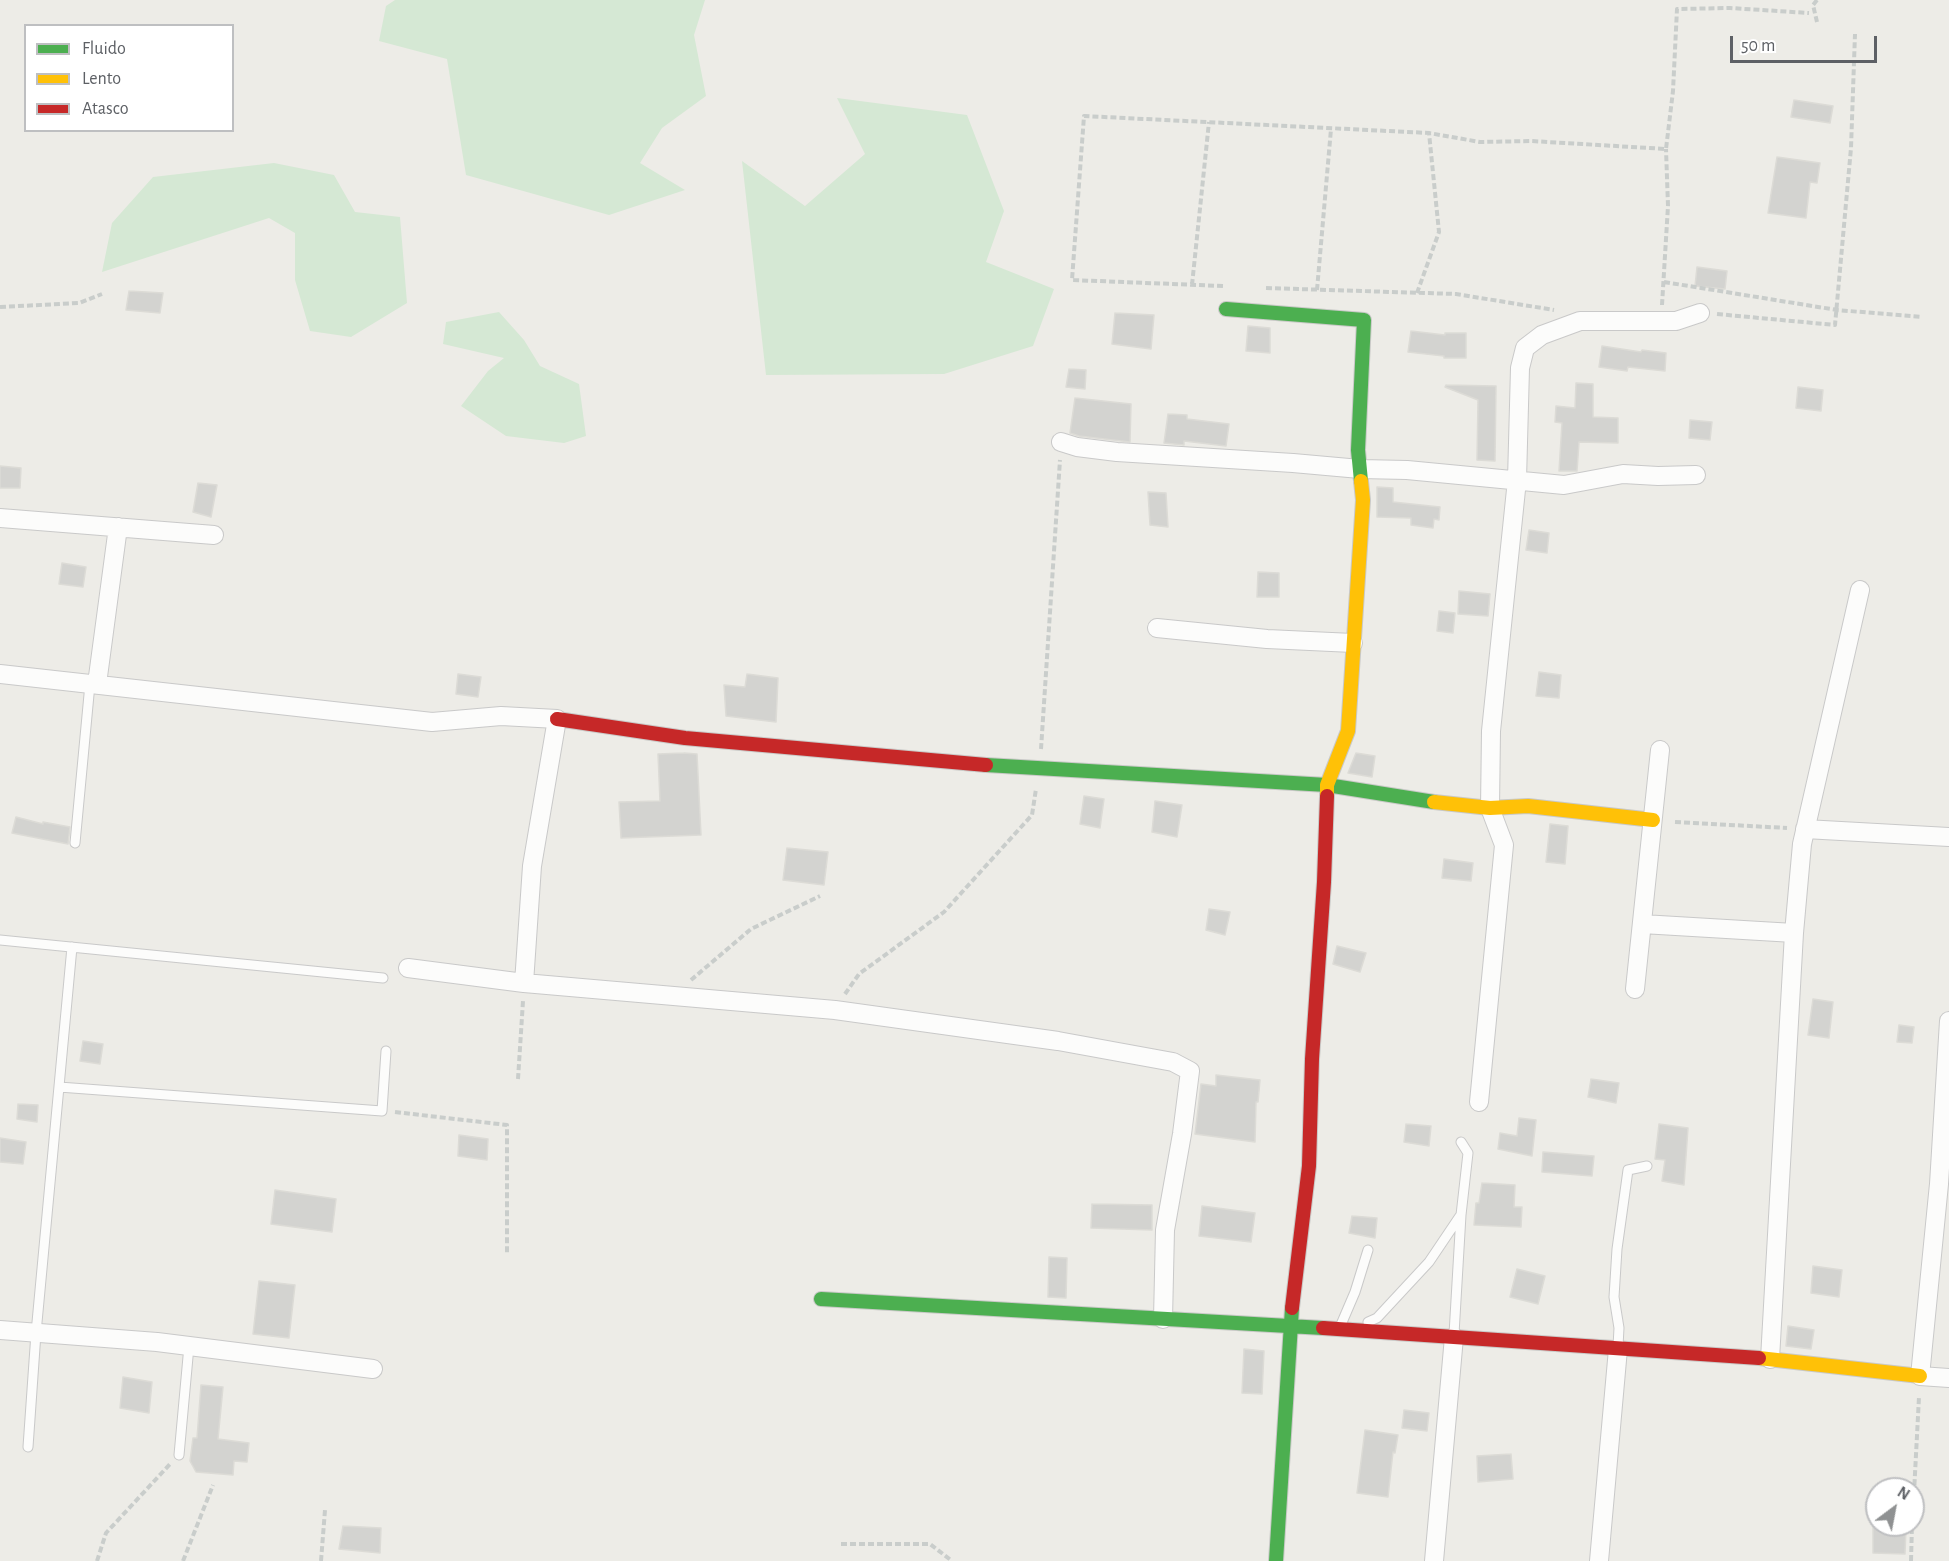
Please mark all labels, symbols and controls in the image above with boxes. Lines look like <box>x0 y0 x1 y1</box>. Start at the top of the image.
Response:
legend <box>24 24 234 132</box>
scale bar <box>1733 24 1880 62</box>
text: 50 m <box>1741 37 1775 55</box>
text: Fluido <box>82 40 126 58</box>
text: Lento <box>82 70 121 88</box>
text: Atasco <box>82 100 129 118</box>
north arrow <box>1865 1477 1925 1537</box>
text: N <box>1895 1484 1912 1503</box>

